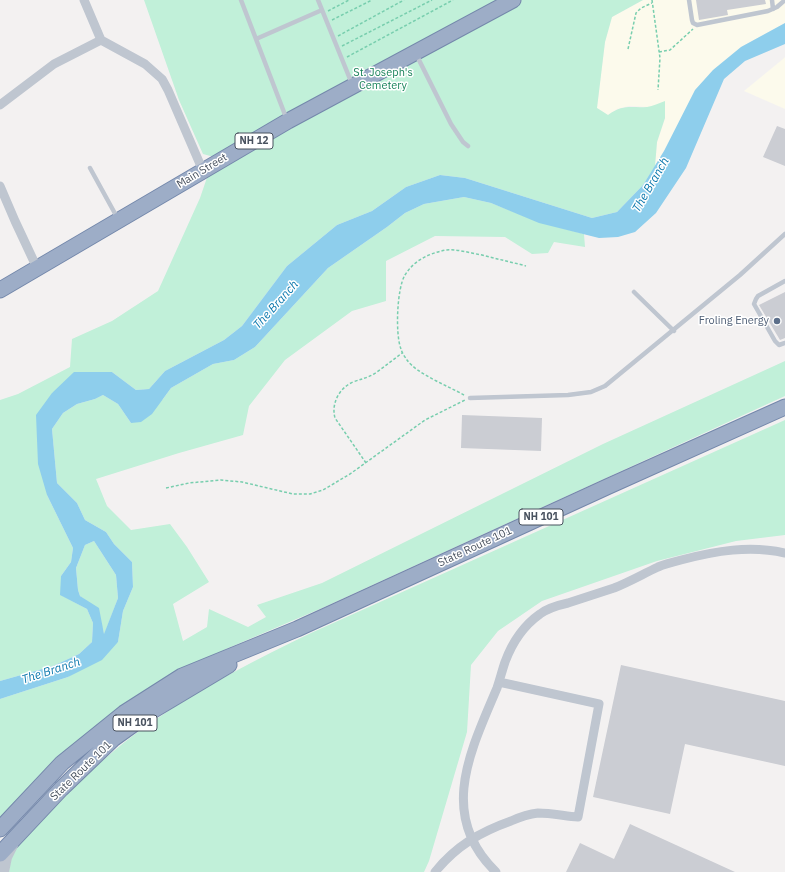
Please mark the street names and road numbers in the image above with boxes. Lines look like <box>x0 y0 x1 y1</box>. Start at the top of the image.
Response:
road number: NH 12 <box>235 133 273 149</box>
street label: Main Street <box>174 151 230 191</box>
road number: NH 101 <box>519 509 563 525</box>
street label: State Route 101 <box>436 524 514 570</box>
road number: NH 101 <box>113 715 157 731</box>
street label: State Route 101 <box>48 738 114 804</box>

